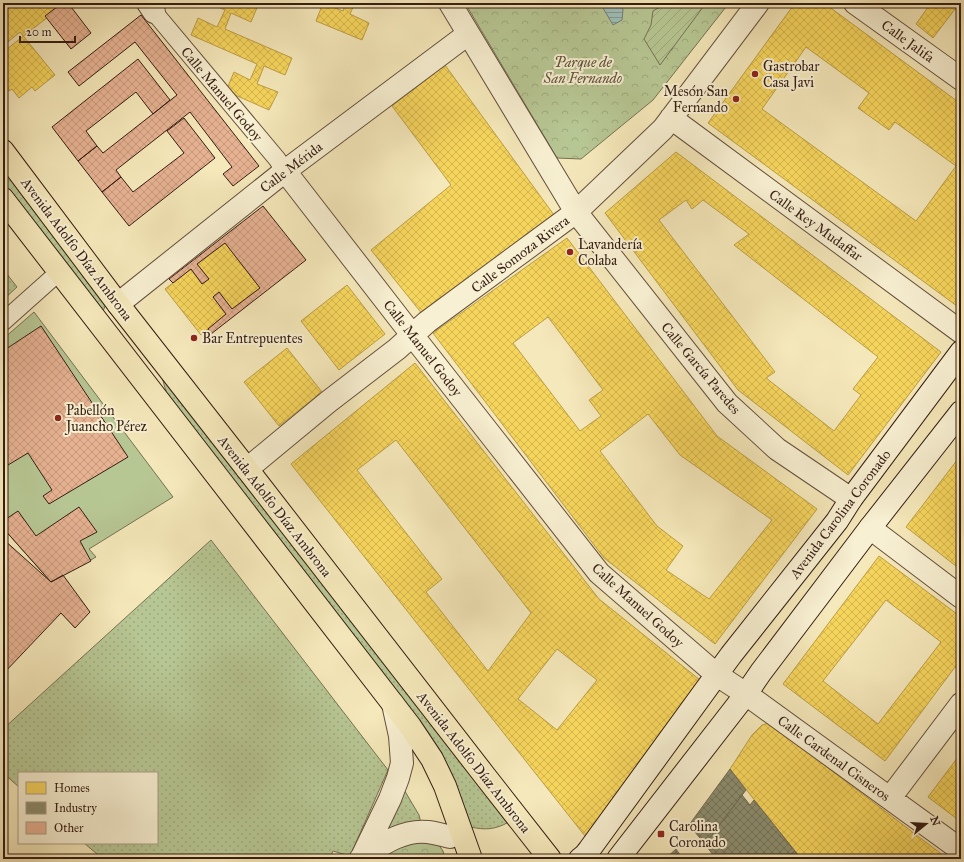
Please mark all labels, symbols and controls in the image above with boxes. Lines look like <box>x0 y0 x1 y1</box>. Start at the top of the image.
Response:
street label: Calle Jalifa <box>877 16 938 67</box>
scale bar <box>20 18 75 44</box>
text: 20 m <box>26 25 52 39</box>
street label: Calle Manuel Godoy <box>177 44 266 145</box>
park label: Parque de San Fernando <box>543 54 622 87</box>
place label: Gastrobar Casa Javi <box>763 58 820 92</box>
marker: Gastrobar Casa Javi <box>750 69 760 79</box>
place label: Mesón San Fernando <box>663 83 728 116</box>
marker: Mesón San Fernando <box>731 94 741 104</box>
street label: Calle Mérida <box>257 138 326 196</box>
street label: Avenida Adolfo Díaz Ambrona <box>17 174 136 324</box>
street label: Calle Rey Mudaffar <box>766 186 866 265</box>
street label: Calle Somoza Rivera <box>468 212 573 297</box>
place label: Lavandería Colaba <box>578 236 642 269</box>
marker: Lavandería Colaba <box>565 247 575 257</box>
street label: Calle Manuel Godoy <box>380 297 466 400</box>
street label: Calle García Paredes <box>657 319 744 418</box>
place label: Bar Entrepuentes <box>202 330 303 347</box>
marker: Bar Entrepuentes <box>189 333 199 343</box>
place label: Pabellón Juancho Pérez <box>64 402 148 436</box>
marker: Pabellón Juancho Pérez <box>53 413 63 423</box>
street label: Avenida Adolfo Díaz Ambrona <box>214 431 335 580</box>
street label: Avenida Carolina Coronado <box>786 446 894 583</box>
street label: Calle Manuel Godoy <box>588 560 687 651</box>
street label: Avenida Adolfo Díaz Ambrona <box>413 687 534 836</box>
street label: Calle Cardenal Cisneros <box>774 712 893 805</box>
legend <box>18 772 158 844</box>
text: Homes <box>54 781 90 795</box>
text: Industry <box>54 801 97 815</box>
north arrow <box>906 804 946 844</box>
text: N <box>927 815 943 828</box>
place label: Carolina Coronado <box>669 818 726 851</box>
text: Other <box>54 821 84 835</box>
marker: Carolina Coronado <box>656 829 666 839</box>

